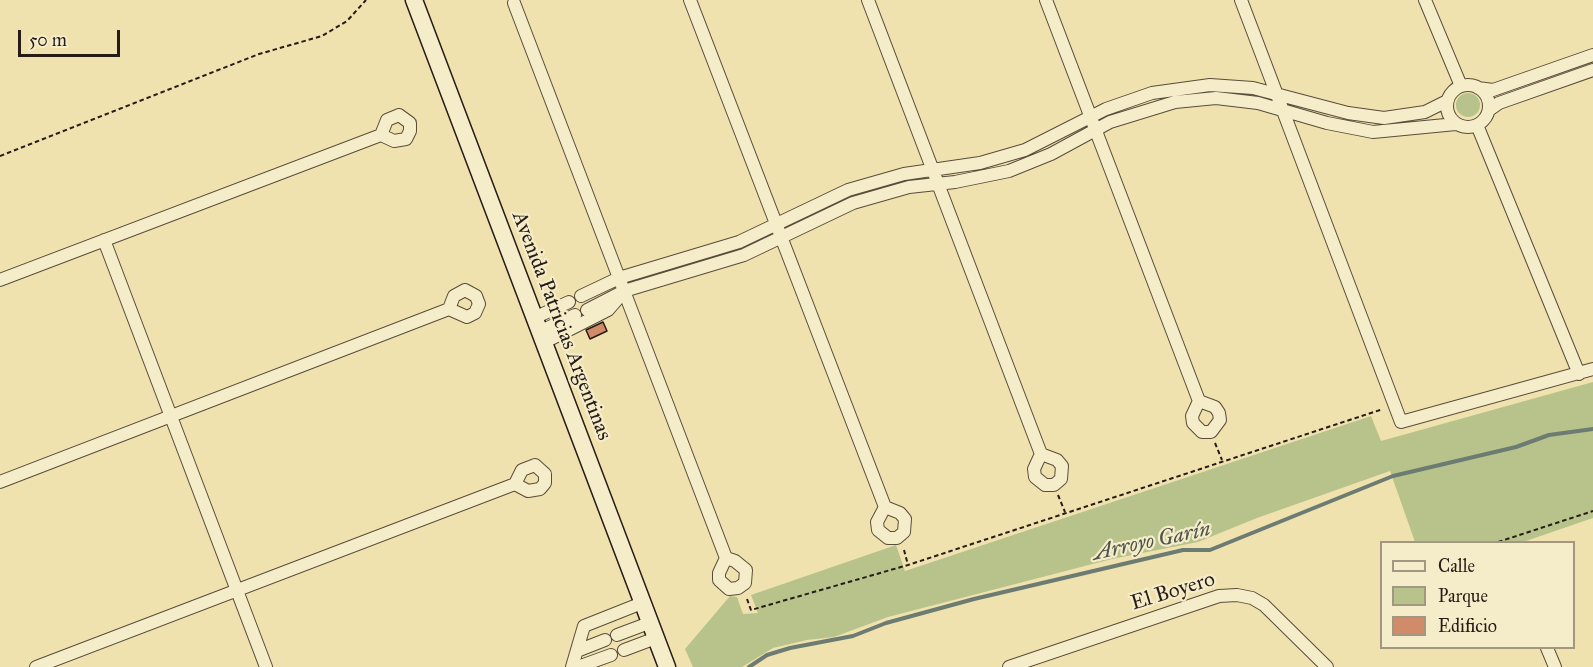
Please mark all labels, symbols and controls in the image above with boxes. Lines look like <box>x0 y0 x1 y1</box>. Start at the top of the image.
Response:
scale bar <box>21 18 123 56</box>
text: 50 m <box>29 29 67 51</box>
street label: Avenida Patricias Argentinas <box>506 208 616 444</box>
water label: Arroyo Garín <box>1091 517 1213 567</box>
legend <box>1380 541 1575 649</box>
text: Calle <box>1438 555 1475 577</box>
street label: El Boyero <box>1128 567 1218 617</box>
text: Parque <box>1438 585 1488 607</box>
text: Edificio <box>1438 615 1497 637</box>

